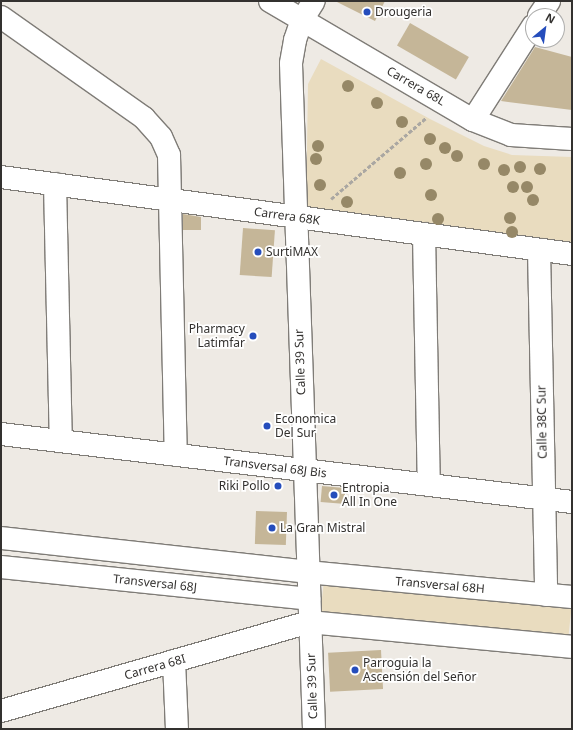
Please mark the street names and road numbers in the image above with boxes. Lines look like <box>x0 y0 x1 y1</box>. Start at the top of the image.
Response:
street label: Carrera 68L <box>384 63 448 109</box>
street label: Carrera 68K <box>253 204 321 228</box>
street label: Calle 39 Sur <box>292 329 308 395</box>
street label: Calle 38C Sur <box>534 385 550 459</box>
street label: Transversal 68J Bis <box>223 454 327 480</box>
street label: Transversal 68J <box>112 571 198 595</box>
street label: Transversal 68H <box>395 574 485 596</box>
street label: Carrera 68I <box>123 651 187 683</box>
street label: Calle 39 Sur <box>304 653 320 719</box>

